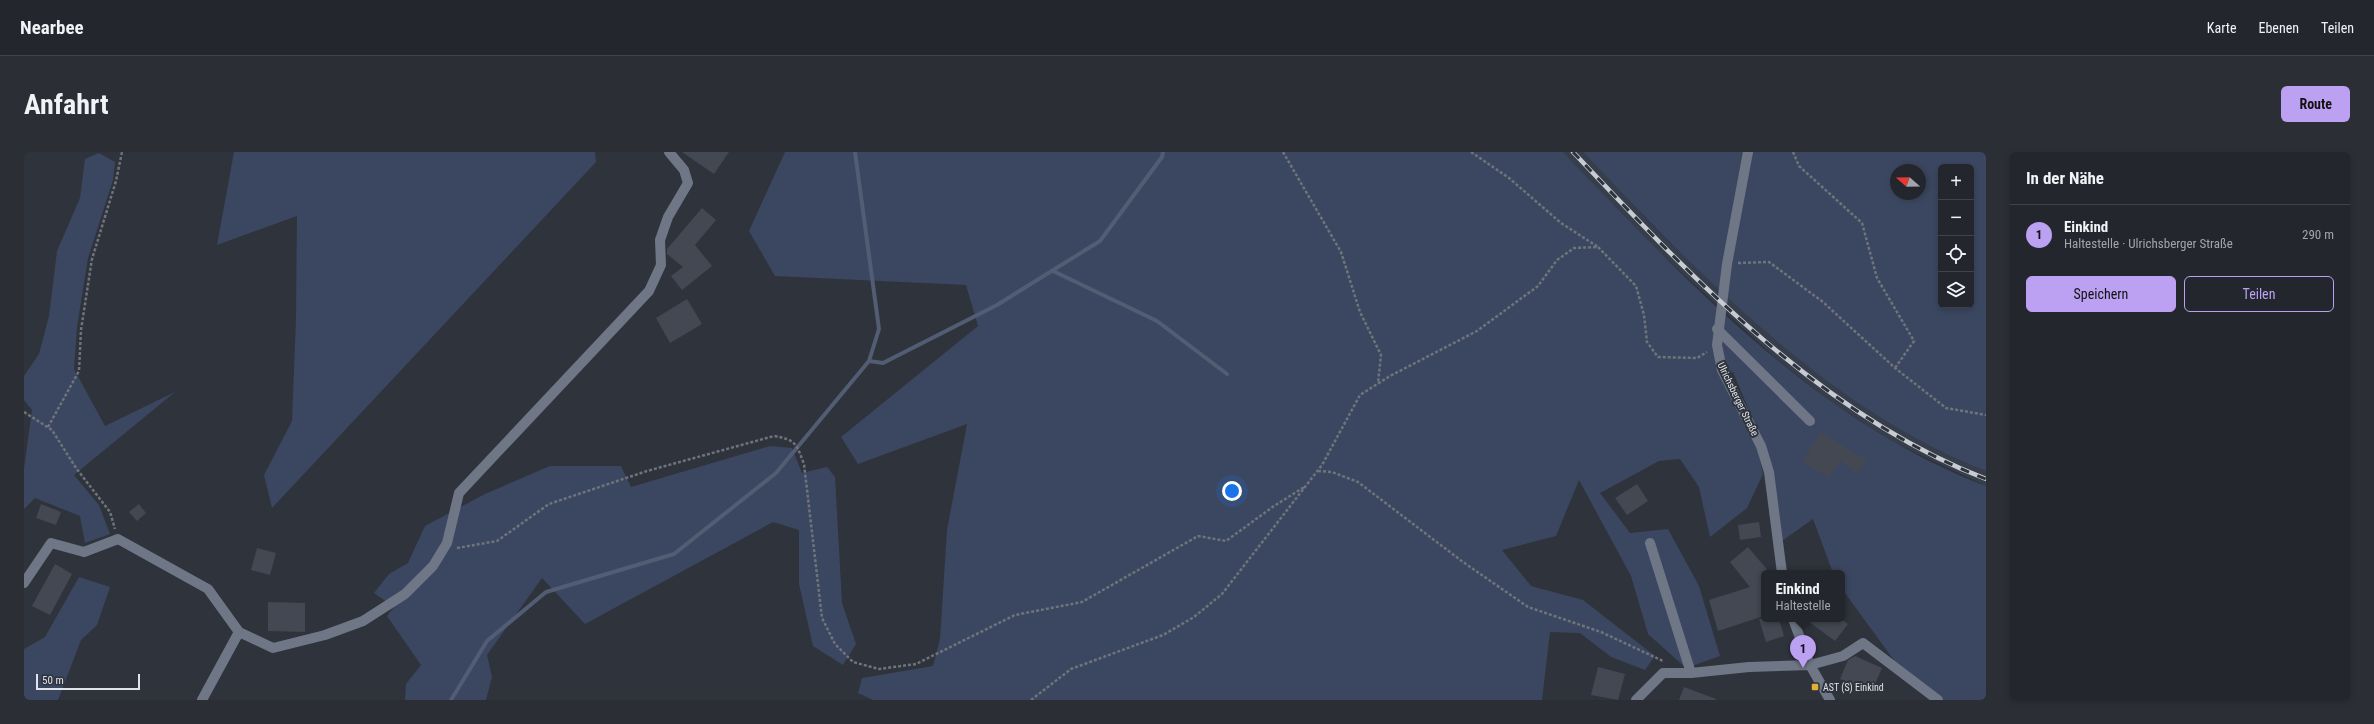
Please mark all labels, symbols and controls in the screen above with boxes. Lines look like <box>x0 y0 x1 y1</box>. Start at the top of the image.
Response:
text: Nearbee <box>20 16 84 39</box>
text: Karte <box>2207 20 2236 36</box>
text: Ebenen <box>2258 20 2299 36</box>
text: Teilen <box>2321 20 2354 36</box>
button: Route <box>2281 86 2350 122</box>
text: Anfahrt <box>24 88 109 121</box>
north arrow <box>1890 164 1926 200</box>
map controls <box>1938 164 1974 308</box>
button: + <box>1938 164 1974 200</box>
text: In der Nähe <box>2026 168 2104 188</box>
button: − <box>1938 200 1974 236</box>
text: Einkind <box>2064 218 2108 236</box>
text: 1 <box>2036 227 2042 242</box>
text: 290 m <box>2302 227 2334 242</box>
button: locate <box>1938 236 1974 272</box>
text: Haltestelle · Ulrichsberger Straße <box>2064 236 2233 251</box>
button: layers <box>1938 272 1974 308</box>
button: Speichern <box>2026 276 2176 312</box>
button: Teilen <box>2184 276 2334 312</box>
street label: Ulrichsberger Straße <box>1715 360 1761 438</box>
your location <box>1222 481 1242 501</box>
popup <box>1761 570 1845 622</box>
text: Einkind <box>1775 580 1820 598</box>
text: Haltestelle <box>1775 598 1831 613</box>
pin: 1 <box>1790 635 1816 668</box>
scale bar <box>36 672 140 691</box>
text: 50 m <box>42 674 64 687</box>
marker: AST (S) Einkind <box>1810 682 1820 692</box>
place label: AST (S) Einkind <box>1823 682 1884 694</box>

